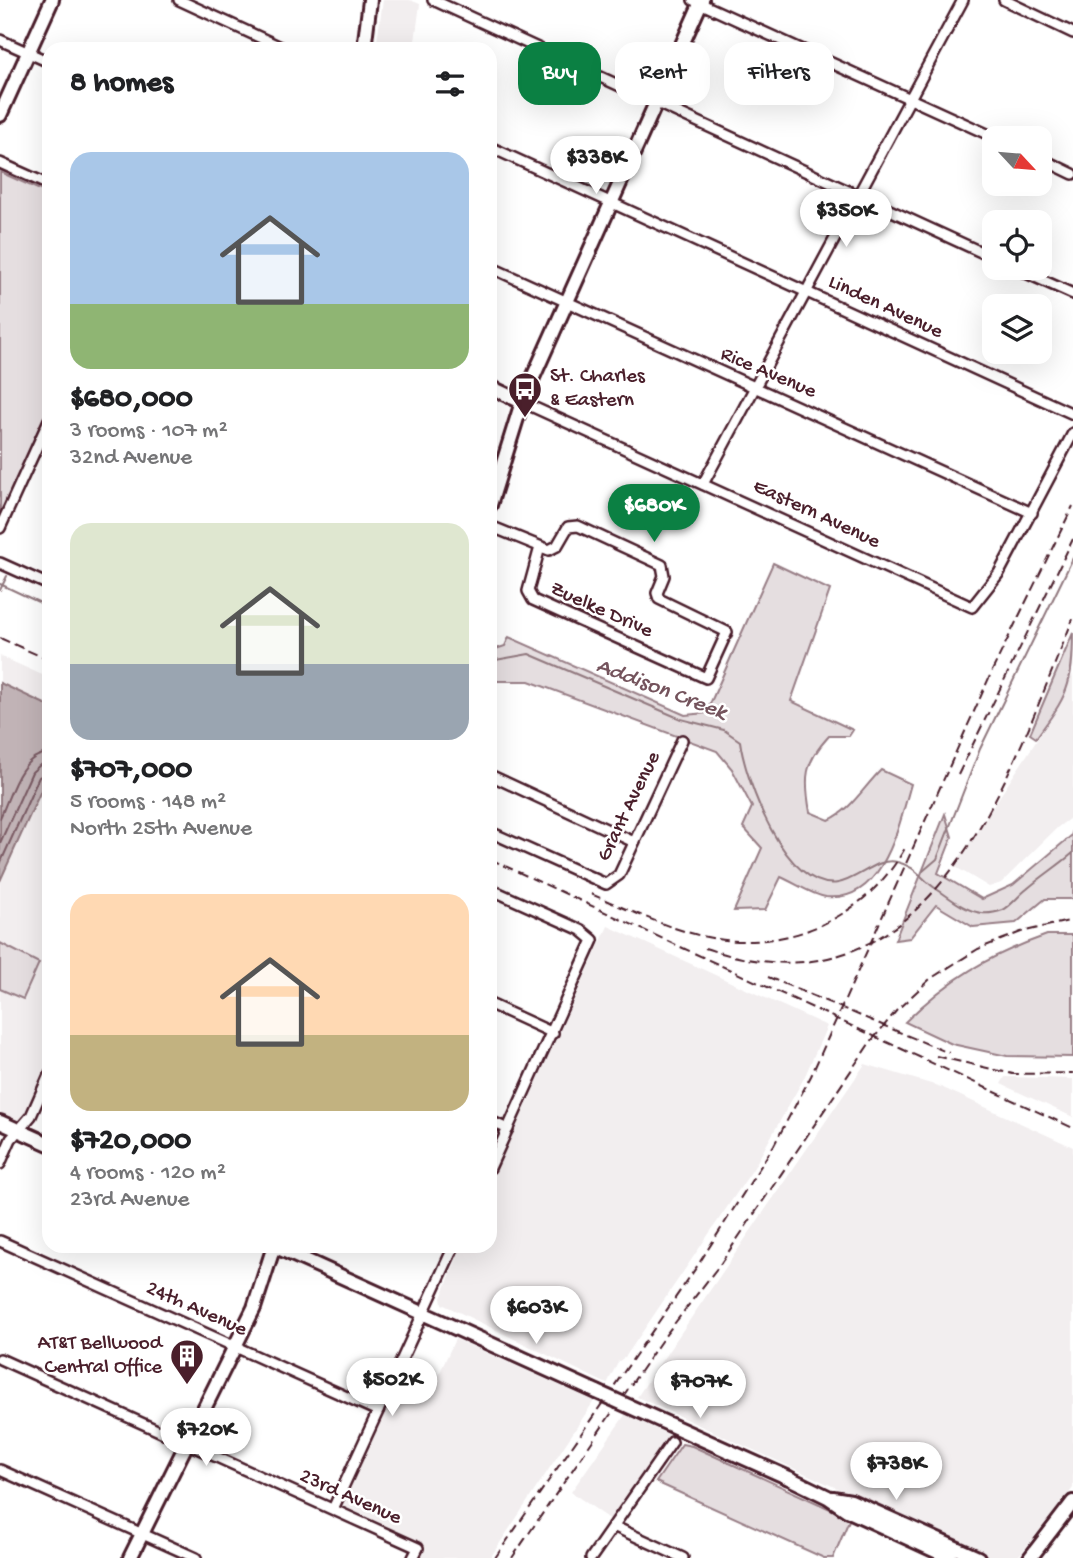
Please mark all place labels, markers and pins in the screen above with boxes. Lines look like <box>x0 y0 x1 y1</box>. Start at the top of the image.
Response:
pin: $338K <box>547 136 645 196</box>
pin: $350K <box>797 190 895 249</box>
place label: St. Charles & Eastern <box>550 365 646 414</box>
bus stop icon: St. Charles & Eastern <box>506 370 544 419</box>
pin: $680K <box>605 484 703 544</box>
pin: $603K <box>487 1286 585 1346</box>
place label: AT&T Bellwood Central Office <box>38 1332 164 1381</box>
building icon: AT&T Bellwood Central Office <box>168 1337 206 1386</box>
pin: $502K <box>343 1358 441 1418</box>
pin: $707K <box>651 1360 749 1420</box>
pin: $720K <box>157 1408 255 1468</box>
pin: $738K <box>847 1442 945 1502</box>

